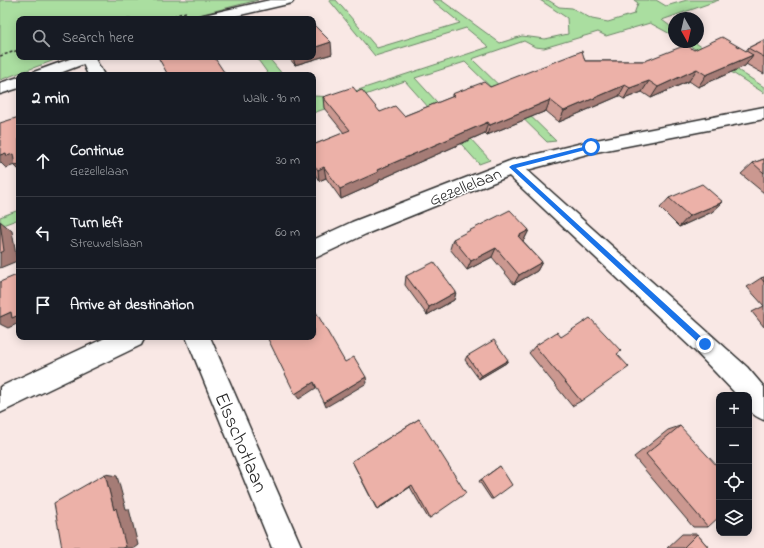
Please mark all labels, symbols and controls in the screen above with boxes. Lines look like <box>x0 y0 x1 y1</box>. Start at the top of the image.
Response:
north arrow <box>668 12 704 48</box>
search box <box>16 16 316 60</box>
icon: search <box>30 27 52 49</box>
text: Search here <box>62 27 134 49</box>
text: 2 min <box>32 86 69 111</box>
text: Walk · 90 m <box>243 89 300 108</box>
route start <box>582 138 600 156</box>
text: Continue <box>70 140 124 162</box>
icon: ahead <box>32 150 54 172</box>
text: 30 m <box>276 151 300 170</box>
text: Gezellelaan <box>70 162 128 181</box>
street label: Gezellelaan <box>426 162 505 213</box>
text: Turn left <box>70 212 123 234</box>
icon: left <box>32 222 54 244</box>
text: 60 m <box>275 223 300 242</box>
text: Streuvelslaan <box>70 234 143 253</box>
icon: arrive <box>32 294 54 316</box>
text: Arrive at destination <box>70 294 194 316</box>
route end <box>696 335 714 353</box>
street label: Elsschotlaan <box>206 388 274 498</box>
map controls <box>716 392 752 536</box>
button: + <box>716 392 752 428</box>
button: − <box>716 428 752 464</box>
button: locate <box>716 464 752 500</box>
button: layers <box>716 500 752 536</box>

